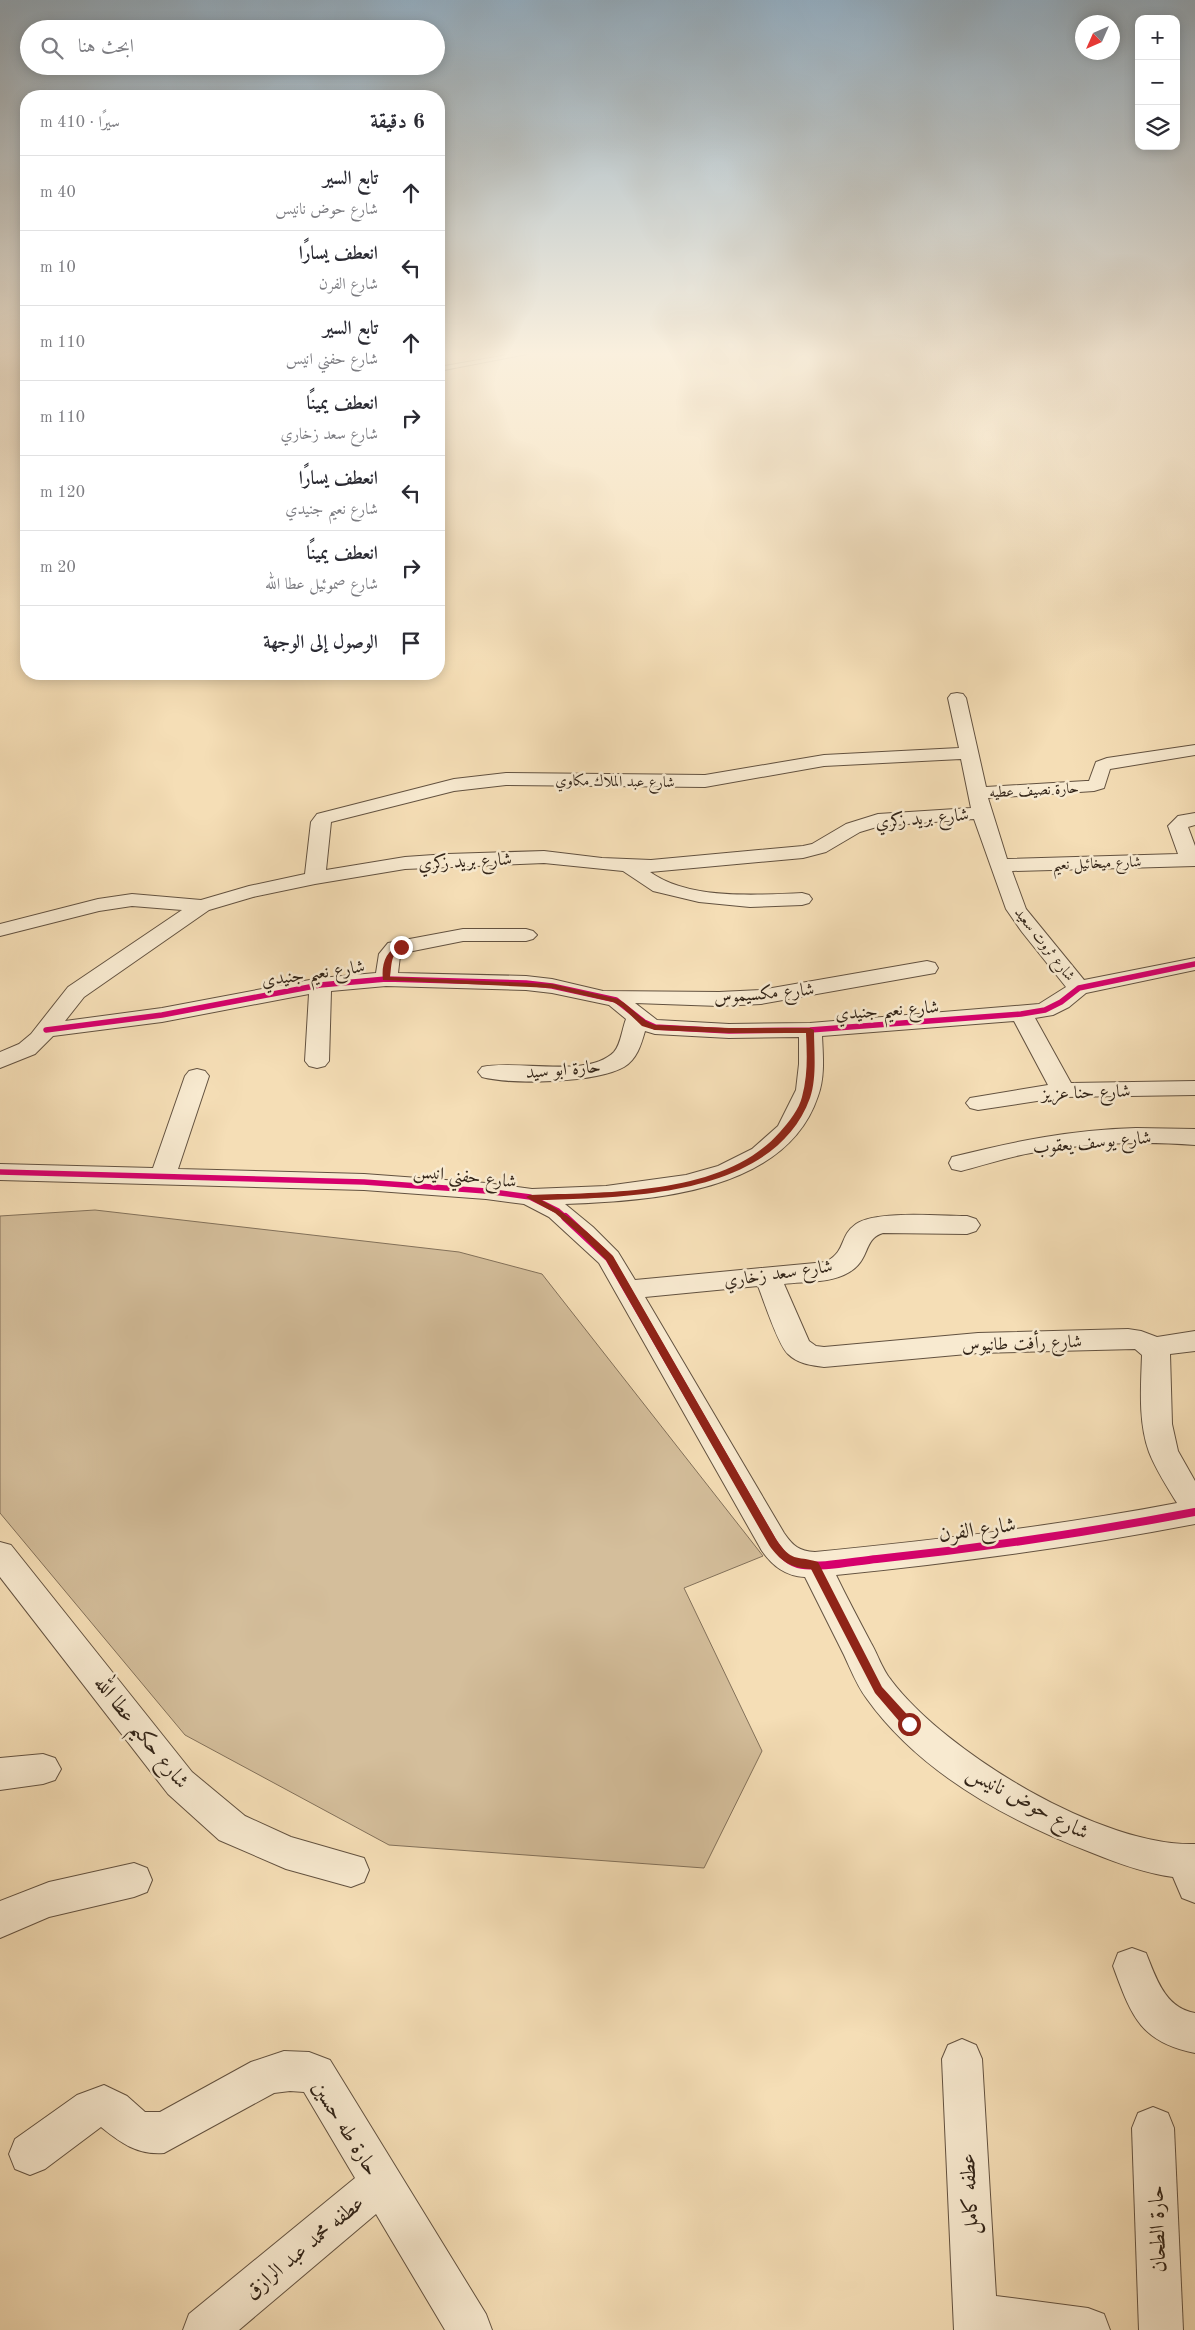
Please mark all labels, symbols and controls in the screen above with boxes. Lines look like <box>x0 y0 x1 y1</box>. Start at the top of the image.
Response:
north arrow <box>1075 15 1120 60</box>
map controls <box>1135 15 1180 150</box>
button: + <box>1135 15 1180 60</box>
search box <box>20 20 445 75</box>
icon: search <box>38 34 66 62</box>
text: ابحث هنا <box>78 38 134 57</box>
button: − <box>1135 60 1180 105</box>
button: layers <box>1135 105 1180 150</box>
text: 6 دقيقة <box>370 112 425 133</box>
text: سيرًا · 410 m <box>40 115 120 131</box>
text: تابع السير <box>323 170 378 189</box>
icon: ahead <box>397 179 425 207</box>
text: 40 m <box>40 185 76 201</box>
text: شارع حوض نانيس <box>275 202 378 218</box>
text: انعطف يسارًا <box>299 245 378 264</box>
icon: left <box>397 254 425 282</box>
text: 10 m <box>40 260 76 276</box>
text: شارع الفرن <box>319 277 378 293</box>
text: تابع السير <box>323 320 378 339</box>
icon: ahead <box>397 329 425 357</box>
text: 110 m <box>40 335 85 351</box>
text: شارع حفني انيس <box>286 352 378 368</box>
text: انعطف يمينًا <box>306 395 378 414</box>
icon: right <box>397 404 425 432</box>
text: 110 m <box>40 410 85 426</box>
text: شارع سعد زخاري <box>280 427 378 443</box>
text: انعطف يسارًا <box>299 470 378 489</box>
icon: left <box>397 479 425 507</box>
text: 120 m <box>40 485 85 501</box>
text: شارع نعيم جنيدي <box>285 502 378 518</box>
text: انعطف يمينًا <box>306 545 378 564</box>
icon: right <box>397 554 425 582</box>
text: 20 m <box>40 560 76 576</box>
text: شارع صموئيل عطا الله <box>265 577 378 593</box>
icon: arrive <box>397 629 425 657</box>
text: الوصول إلى الوجهة <box>263 634 378 653</box>
street label: شارع عبد الملاك مكاوي <box>555 772 675 795</box>
street label: حارة نصيف عطيه <box>989 782 1079 801</box>
street label: شارع بريد زكري <box>874 804 970 837</box>
street label: شارع بريد زكري <box>418 849 513 878</box>
street label: شارع ميخائيل نعيم <box>1052 855 1142 880</box>
street label: شارع ثروت سعيد <box>1008 906 1077 987</box>
route end <box>390 936 413 959</box>
street label: شارع نعيم جنيدي <box>260 958 367 998</box>
street label: شارع مكسيموس <box>713 980 816 1012</box>
street label: شارع نعيم جنيدي <box>834 998 940 1032</box>
street label: حارة ابو سيد <box>525 1058 602 1083</box>
street label: شارع حنا عزيز <box>1039 1082 1131 1109</box>
street label: شارع يوسف يعقوب <box>1032 1129 1153 1162</box>
street label: شارع حفني انيس <box>412 1163 517 1198</box>
street label: شارع سعد زخاري <box>723 1257 834 1295</box>
street label: شارع رأفت طانيوس <box>961 1328 1083 1360</box>
street label: شارع الفرن <box>937 1515 1018 1552</box>
street label: شارع حكيم عطا الله <box>82 1668 198 1799</box>
route start <box>898 1713 921 1736</box>
street label: شارع حوض نانيس <box>960 1762 1092 1850</box>
street label: حارة طه حسين <box>307 2078 382 2180</box>
street label: عطفه كامل <box>957 2153 986 2235</box>
street label: حارة الطحان <box>1146 2185 1171 2273</box>
street label: عطفه محمد عبد الرازق <box>241 2192 369 2305</box>

